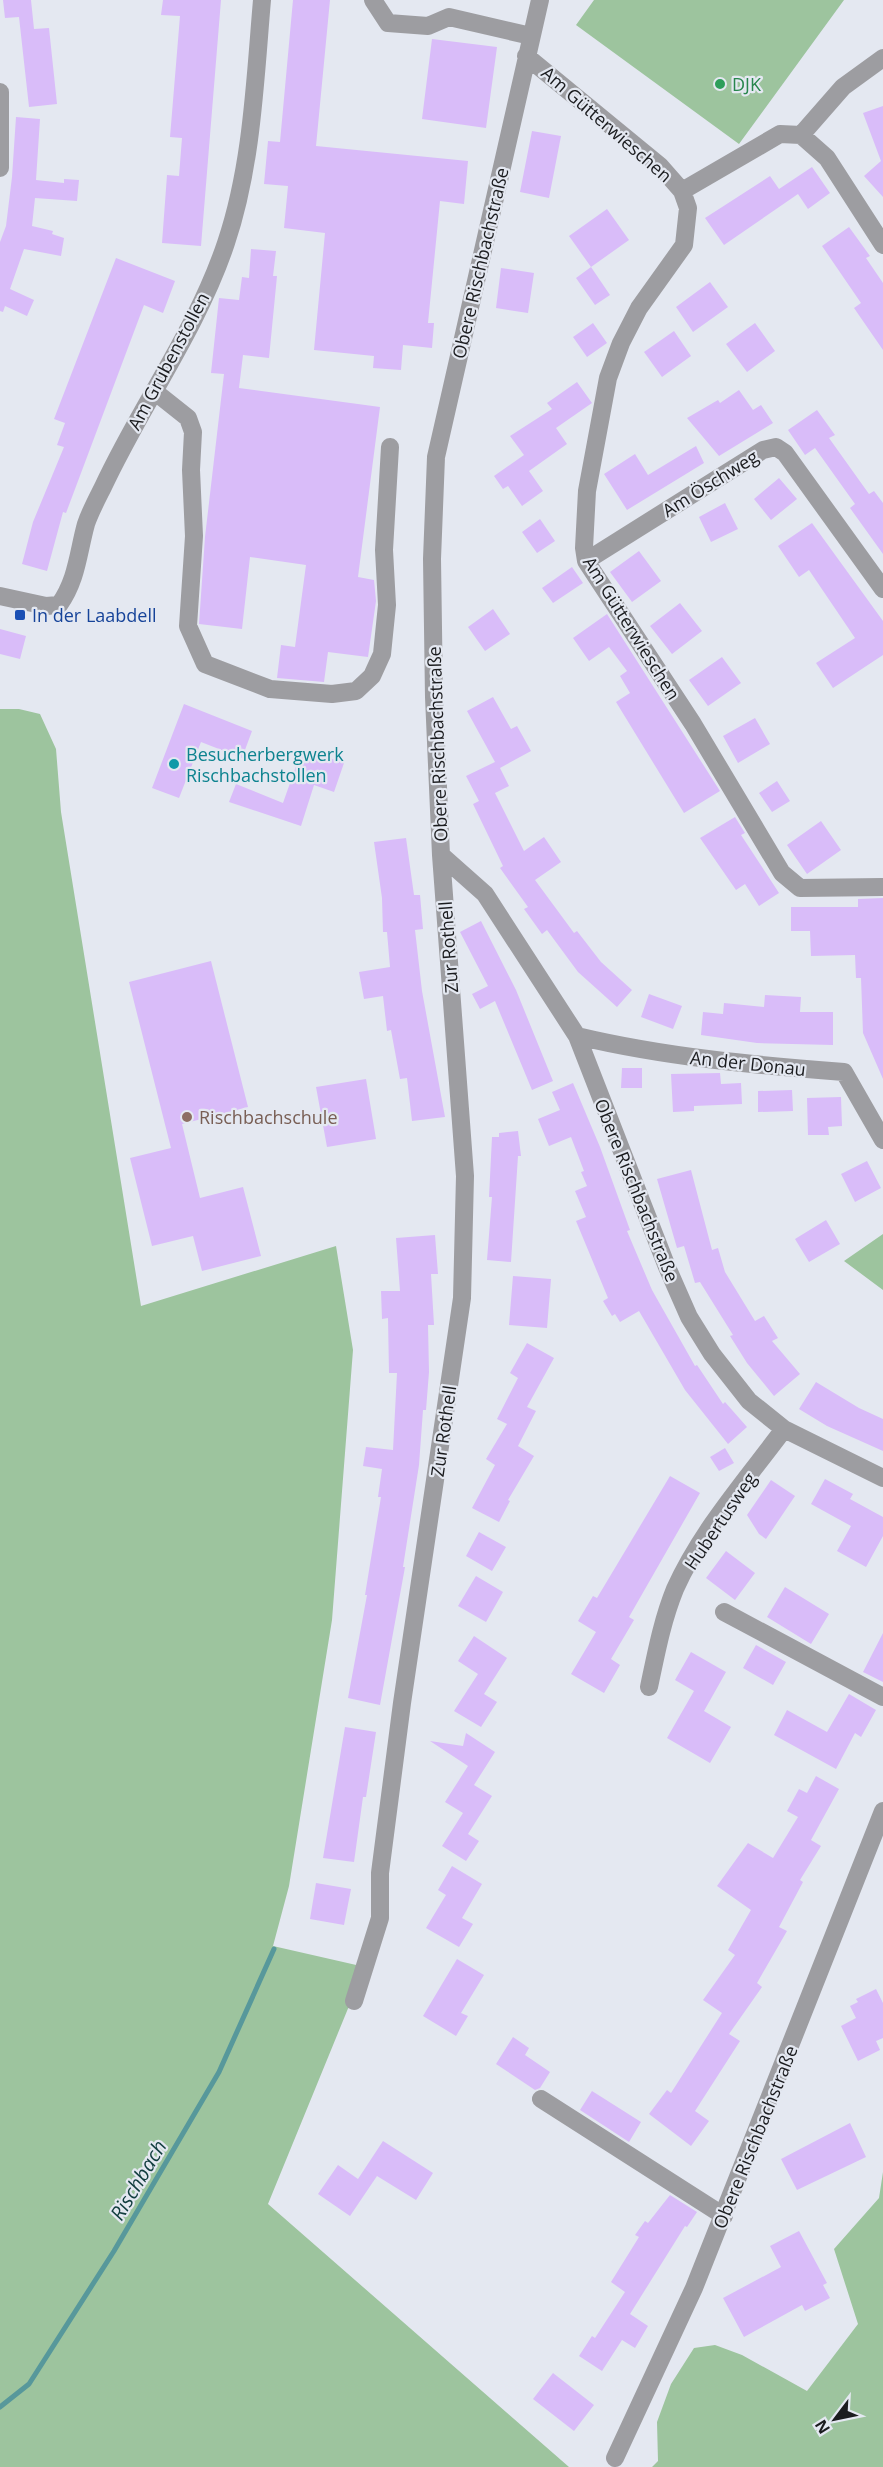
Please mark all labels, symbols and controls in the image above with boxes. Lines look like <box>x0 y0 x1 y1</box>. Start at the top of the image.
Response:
street label: Am Gütterwieschen <box>537 61 677 187</box>
place label: DJK <box>732 72 762 96</box>
marker: DJK <box>713 77 727 91</box>
street label: Obere Rischbachstraße <box>446 165 514 361</box>
street label: Am Grubenstollen <box>122 288 214 434</box>
street label: Am Öschweg <box>658 444 763 522</box>
street label: Am Gütterwieschen <box>578 552 686 704</box>
place label: In der Laabdell <box>32 603 157 627</box>
marker: In der Laabdell <box>13 608 27 622</box>
street label: Obere Rischbachstraße <box>422 646 452 842</box>
place label: Besucherbergwerk Rischbachstollen <box>186 742 344 787</box>
marker: Besucherbergwerk Rischbachstollen <box>167 757 181 771</box>
street label: Zur Rothell <box>433 900 463 994</box>
street label: An der Donau <box>689 1045 807 1081</box>
street label: Obere Rischbachstraße <box>589 1095 685 1285</box>
place label: Rischbachschule <box>199 1105 338 1129</box>
marker: Rischbachschule <box>180 1110 194 1124</box>
street label: Zur Rothell <box>425 1384 461 1478</box>
street label: Hubertusweg <box>679 1467 762 1574</box>
street label: Obere Rischbachstraße <box>707 2042 803 2232</box>
water label: Rischbach <box>103 2135 173 2225</box>
north arrow <box>805 2389 865 2449</box>
text: N <box>810 2416 835 2438</box>

